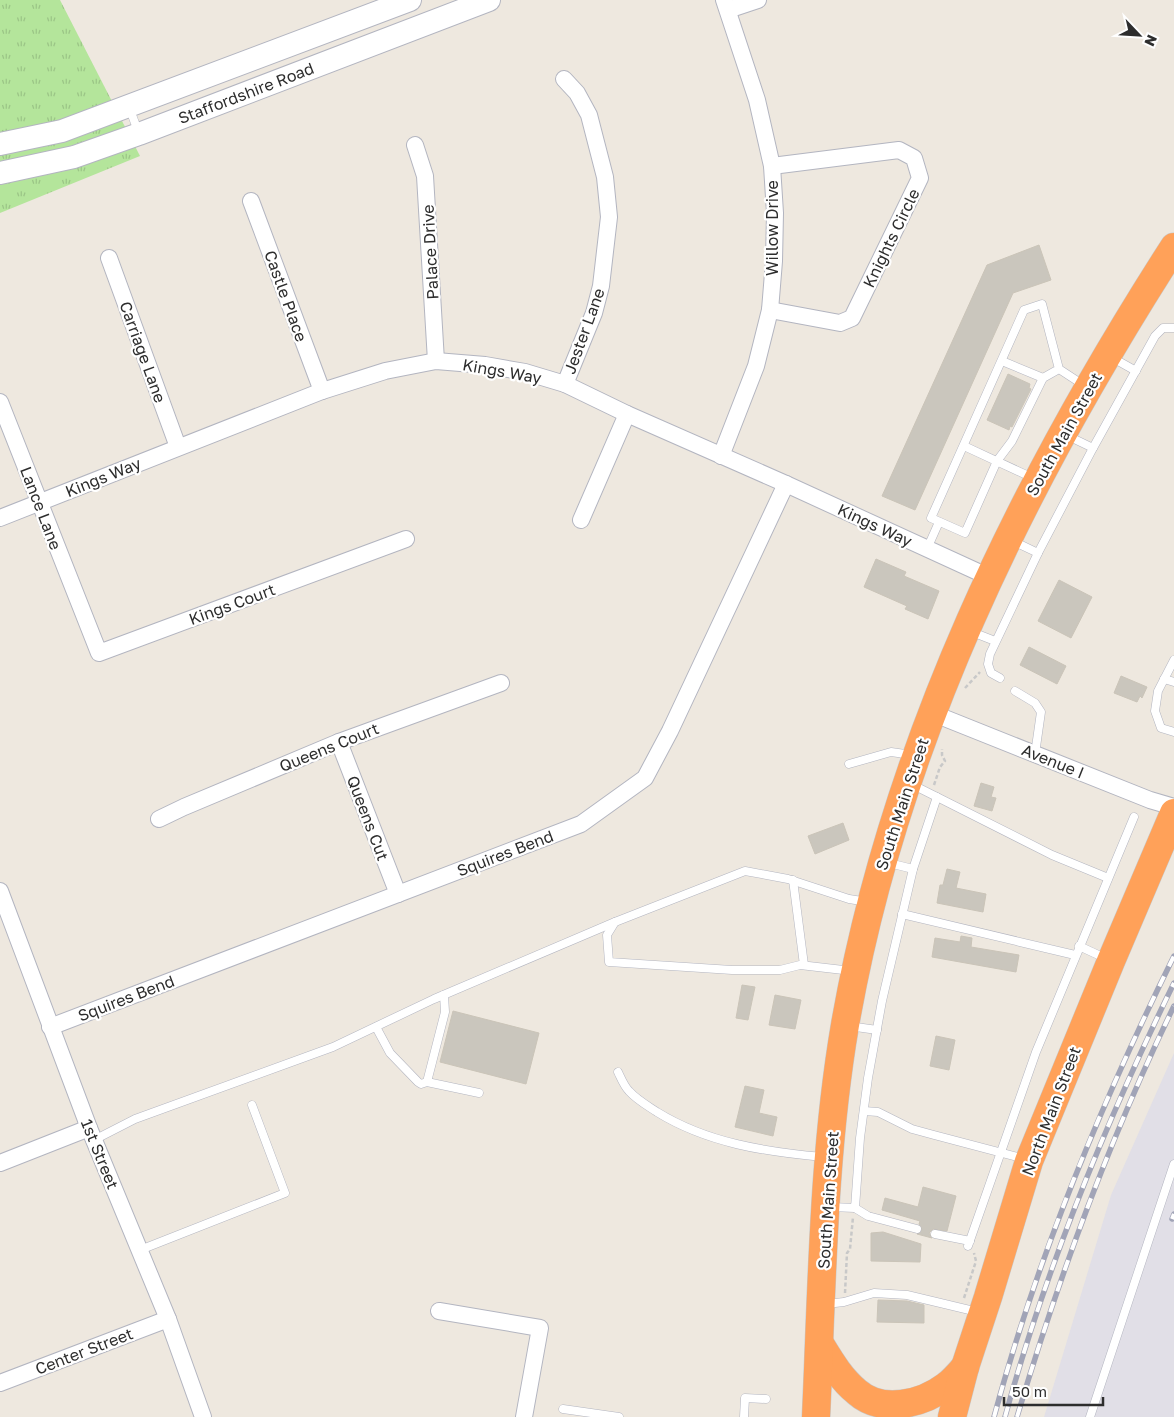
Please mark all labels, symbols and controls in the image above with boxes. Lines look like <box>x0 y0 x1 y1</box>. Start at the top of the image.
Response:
north arrow <box>1114 10 1164 60</box>
text: N <box>1141 32 1161 49</box>
street label: Staffordshire Road <box>175 58 317 128</box>
street label: Willow Drive <box>762 180 782 276</box>
street label: Knights Circle <box>858 185 924 291</box>
street label: Palace Drive <box>418 204 442 300</box>
street label: Castle Place <box>260 248 312 344</box>
street label: Jester Lane <box>559 285 609 377</box>
street label: Carriage Lane <box>115 299 171 405</box>
street label: Kings Way <box>461 354 543 388</box>
street label: South Main Street <box>1022 369 1106 499</box>
street label: Kings Way <box>62 453 144 501</box>
street label: Lance Lane <box>16 464 66 552</box>
street label: Kings Way <box>835 499 915 551</box>
street label: Kings Court <box>186 579 278 629</box>
street label: Queens Court <box>276 718 382 776</box>
street label: South Main Street <box>871 735 933 873</box>
street label: Avenue I <box>1019 739 1087 783</box>
street label: Queens Cut <box>343 773 393 863</box>
street label: Squires Bend <box>454 825 556 881</box>
street label: Squires Bend <box>75 970 177 1026</box>
street label: North Main Street <box>1017 1044 1085 1178</box>
street label: 1st Street <box>77 1116 123 1192</box>
street label: South Main Street <box>813 1130 843 1270</box>
street label: Center Street <box>32 1323 136 1379</box>
scale bar <box>1004 1374 1103 1406</box>
text: 50 m <box>1012 1382 1047 1400</box>

